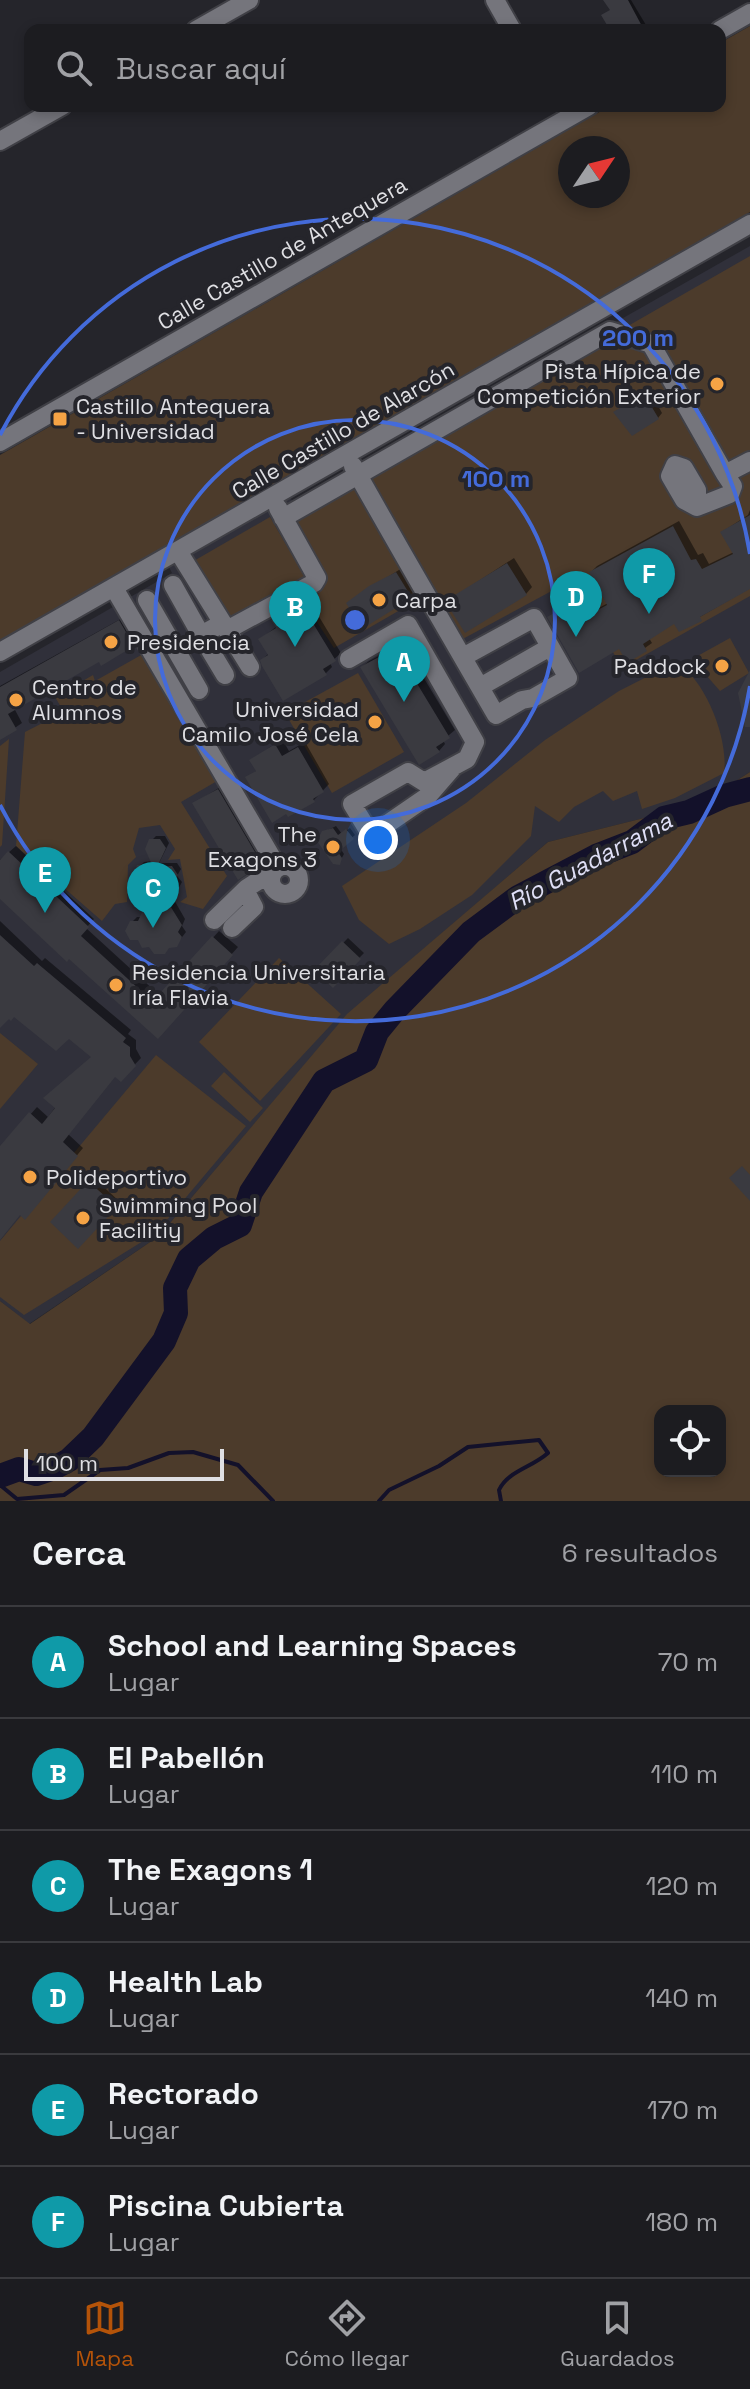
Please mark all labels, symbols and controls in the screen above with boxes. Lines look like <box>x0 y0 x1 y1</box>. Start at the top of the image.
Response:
search box <box>24 24 726 112</box>
icon: search <box>52 46 96 90</box>
text: Buscar aquí <box>116 49 286 88</box>
north arrow <box>558 136 630 208</box>
street label: Calle Castillo de Antequera <box>152 170 412 336</box>
text: 200 m <box>602 322 674 353</box>
street label: Calle Castillo de Alarcón <box>227 355 459 505</box>
place label: Pista Hípica de Competición Exterior <box>477 357 701 410</box>
marker: Pista Hípica de Competición Exterior <box>708 375 726 393</box>
place label: Castillo Antequera - Universidad <box>76 392 271 445</box>
marker: Castillo Antequera - Universidad <box>51 410 69 428</box>
text: 100 m <box>462 463 530 494</box>
pin: F <box>623 548 675 614</box>
pin: D <box>550 571 602 637</box>
pin: B <box>269 581 321 647</box>
place label: Carpa <box>395 586 457 614</box>
marker: Carpa <box>370 591 388 609</box>
centre of rings <box>341 606 369 634</box>
place label: Presidencia <box>127 628 250 656</box>
marker: Presidencia <box>102 633 120 651</box>
pin: A <box>378 636 430 702</box>
place label: Paddock <box>614 652 706 680</box>
marker: Paddock <box>713 657 731 675</box>
place label: Centro de Alumnos <box>32 673 137 726</box>
marker: Centro de Alumnos <box>7 691 25 709</box>
place label: Universidad Camilo José Cela <box>182 695 359 748</box>
marker: Universidad Camilo José Cela <box>366 713 384 731</box>
water label: Río Guadarrama <box>503 805 677 917</box>
place label: The Exagons 3 <box>208 820 317 873</box>
your location <box>358 820 398 860</box>
marker: The Exagons 3 <box>324 838 342 856</box>
pin: E <box>19 847 71 913</box>
pin: C <box>127 862 179 928</box>
place label: Residencia Universitaria Iría Flavia <box>132 958 386 1011</box>
marker: Residencia Universitaria Iría Flavia <box>107 976 125 994</box>
place label: Polideportivo <box>46 1163 187 1191</box>
marker: Polideportivo <box>21 1168 39 1186</box>
place label: Swimming Pool Facilitiy <box>99 1191 257 1244</box>
marker: Swimming Pool Facilitiy <box>74 1209 92 1227</box>
map controls <box>654 1405 726 1477</box>
button: locate <box>654 1405 726 1477</box>
scale bar <box>24 1445 224 1481</box>
text: 100 m <box>36 1449 98 1477</box>
text: Cerca <box>32 1532 126 1575</box>
text: 6 resultados <box>562 1536 718 1570</box>
text: School and Learning Spaces <box>108 1626 517 1665</box>
text: A <box>50 1645 66 1679</box>
text: 70 m <box>658 1645 718 1679</box>
text: Lugar <box>108 1665 179 1699</box>
text: El Pabellón <box>108 1738 265 1777</box>
text: B <box>49 1757 67 1791</box>
text: 110 m <box>651 1757 718 1791</box>
text: Lugar <box>108 1777 179 1811</box>
text: The Exagons 1 <box>108 1850 313 1889</box>
text: C <box>50 1869 66 1903</box>
text: 120 m <box>646 1869 718 1903</box>
text: Lugar <box>108 1889 179 1923</box>
text: Health Lab <box>108 1962 263 2001</box>
text: D <box>49 1981 67 2015</box>
text: 140 m <box>645 1981 718 2015</box>
text: Lugar <box>108 2001 179 2035</box>
text: Rectorado <box>108 2074 259 2113</box>
text: E <box>51 2093 65 2127</box>
text: 170 m <box>647 2093 718 2127</box>
text: Lugar <box>108 2113 179 2147</box>
text: Piscina Cubierta <box>108 2186 344 2225</box>
text: F <box>51 2205 65 2239</box>
text: 180 m <box>645 2205 718 2239</box>
text: Lugar <box>108 2225 179 2259</box>
tab: Mapa <box>75 2296 134 2372</box>
tab: Cómo llegar <box>285 2296 409 2372</box>
tab: Guardados <box>560 2296 675 2372</box>

